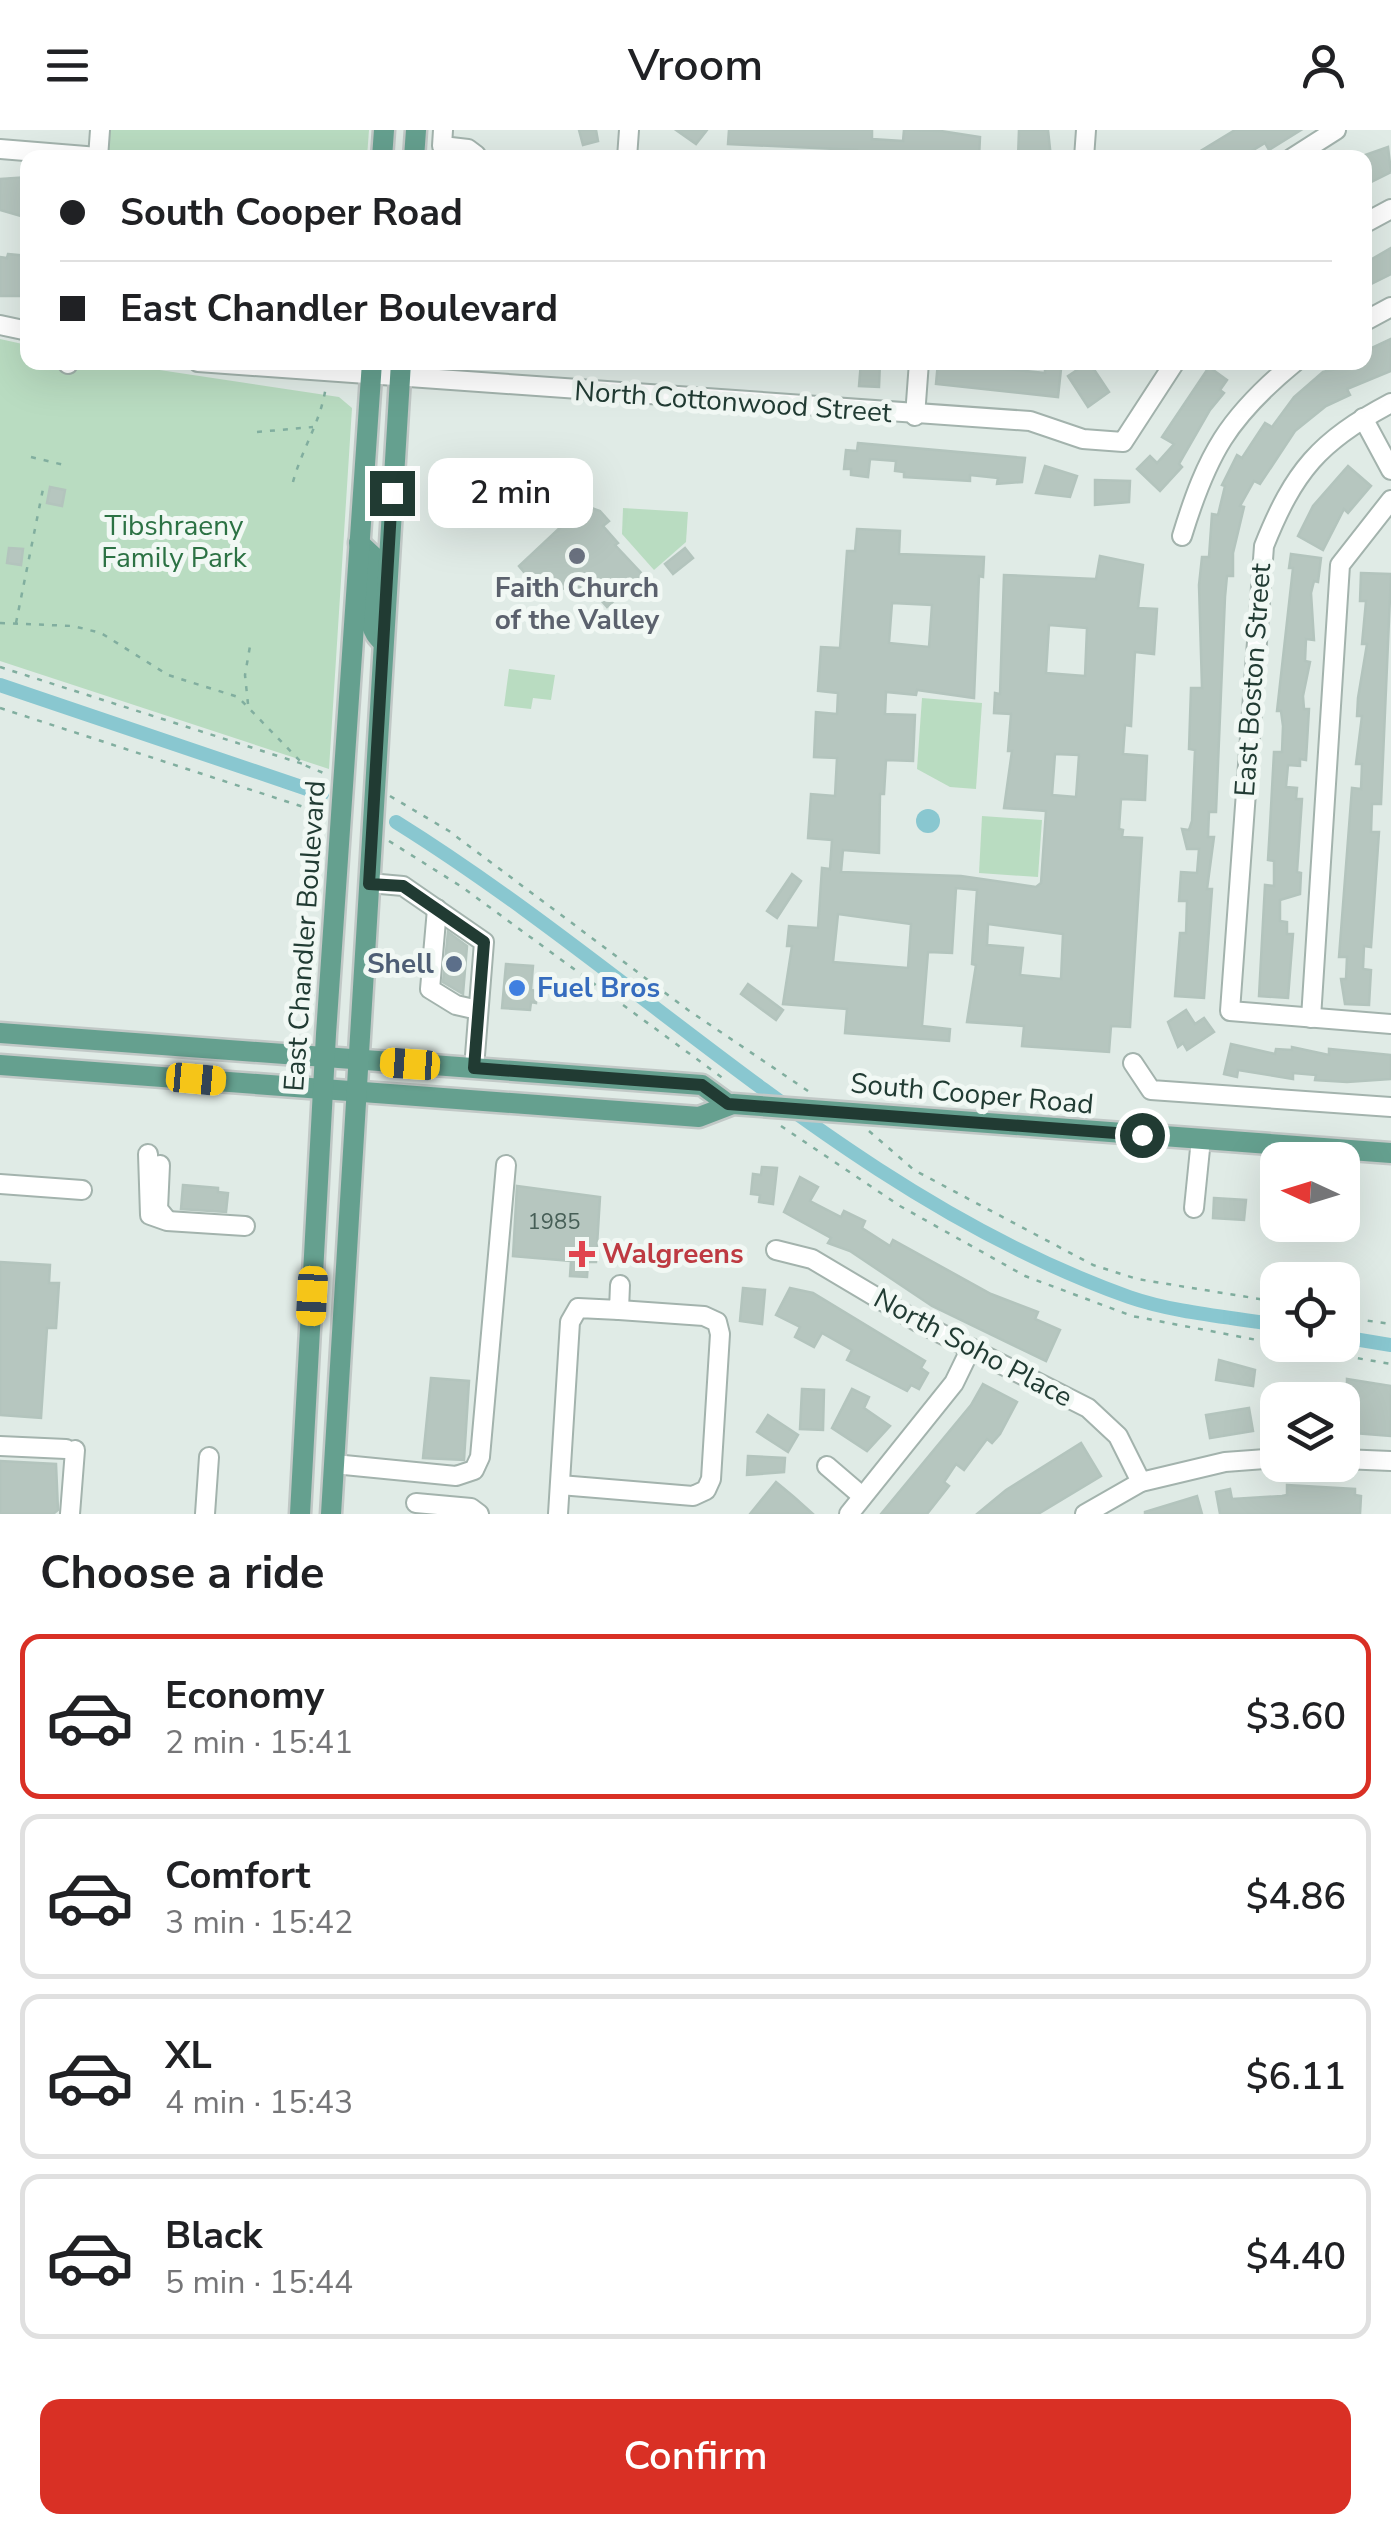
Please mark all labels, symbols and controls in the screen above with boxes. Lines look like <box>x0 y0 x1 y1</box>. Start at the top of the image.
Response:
text: Vroom <box>628 35 763 96</box>
icon: menu <box>40 38 95 93</box>
icon: person <box>1296 38 1351 93</box>
text: South Cooper Road <box>120 187 463 238</box>
text: East Chandler Boulevard <box>120 283 558 334</box>
street label: North Cottonwood Street <box>573 372 893 432</box>
callout: 2 min <box>427 458 592 528</box>
route end <box>370 471 415 516</box>
text: 2 min <box>470 471 551 514</box>
park label: Tibshraeny Family Park <box>101 507 248 577</box>
marker: Faith Church of the Valley <box>566 545 588 567</box>
street label: East Boston Street <box>1226 562 1280 798</box>
place label: Faith Church of the Valley <box>495 569 660 639</box>
street label: East Chandler Boulevard <box>275 779 335 1093</box>
place label: Shell <box>367 945 434 983</box>
marker: Shell <box>443 953 465 975</box>
place label: Fuel Bros <box>537 969 660 1007</box>
marker: Fuel Bros <box>506 977 528 999</box>
car <box>379 1047 441 1081</box>
car <box>165 1061 227 1097</box>
street label: South Cooper Road <box>849 1064 1095 1124</box>
route start <box>1120 1113 1165 1158</box>
north arrow <box>1260 1142 1360 1242</box>
map controls <box>1260 1142 1360 1482</box>
house number: 1985 <box>528 1207 580 1237</box>
place label: Walgreens <box>602 1235 744 1273</box>
marker: Walgreens <box>571 1243 593 1265</box>
button: locate <box>1260 1262 1360 1362</box>
car <box>295 1265 329 1327</box>
street label: North Soho Place <box>867 1280 1079 1416</box>
button: layers <box>1260 1382 1360 1482</box>
text: Choose a ride <box>40 1543 325 1604</box>
text: Economy <box>165 1670 324 1721</box>
icon: car <box>45 1672 135 1762</box>
text: $3.60 <box>1246 1691 1346 1742</box>
text: 2 min · 15:41 <box>165 1721 353 1764</box>
text: Comfort <box>165 1850 310 1901</box>
icon: car <box>45 1852 135 1942</box>
text: $4.86 <box>1246 1871 1346 1922</box>
text: 3 min · 15:42 <box>165 1901 353 1944</box>
text: XL <box>165 2030 212 2081</box>
icon: car <box>45 2032 135 2122</box>
text: $6.11 <box>1246 2051 1346 2102</box>
text: 4 min · 15:43 <box>165 2081 353 2124</box>
text: Black <box>165 2210 262 2261</box>
icon: car <box>45 2212 135 2302</box>
text: $4.40 <box>1246 2231 1346 2282</box>
text: 5 min · 15:44 <box>165 2261 353 2304</box>
button: Confirm <box>40 2399 1351 2514</box>

